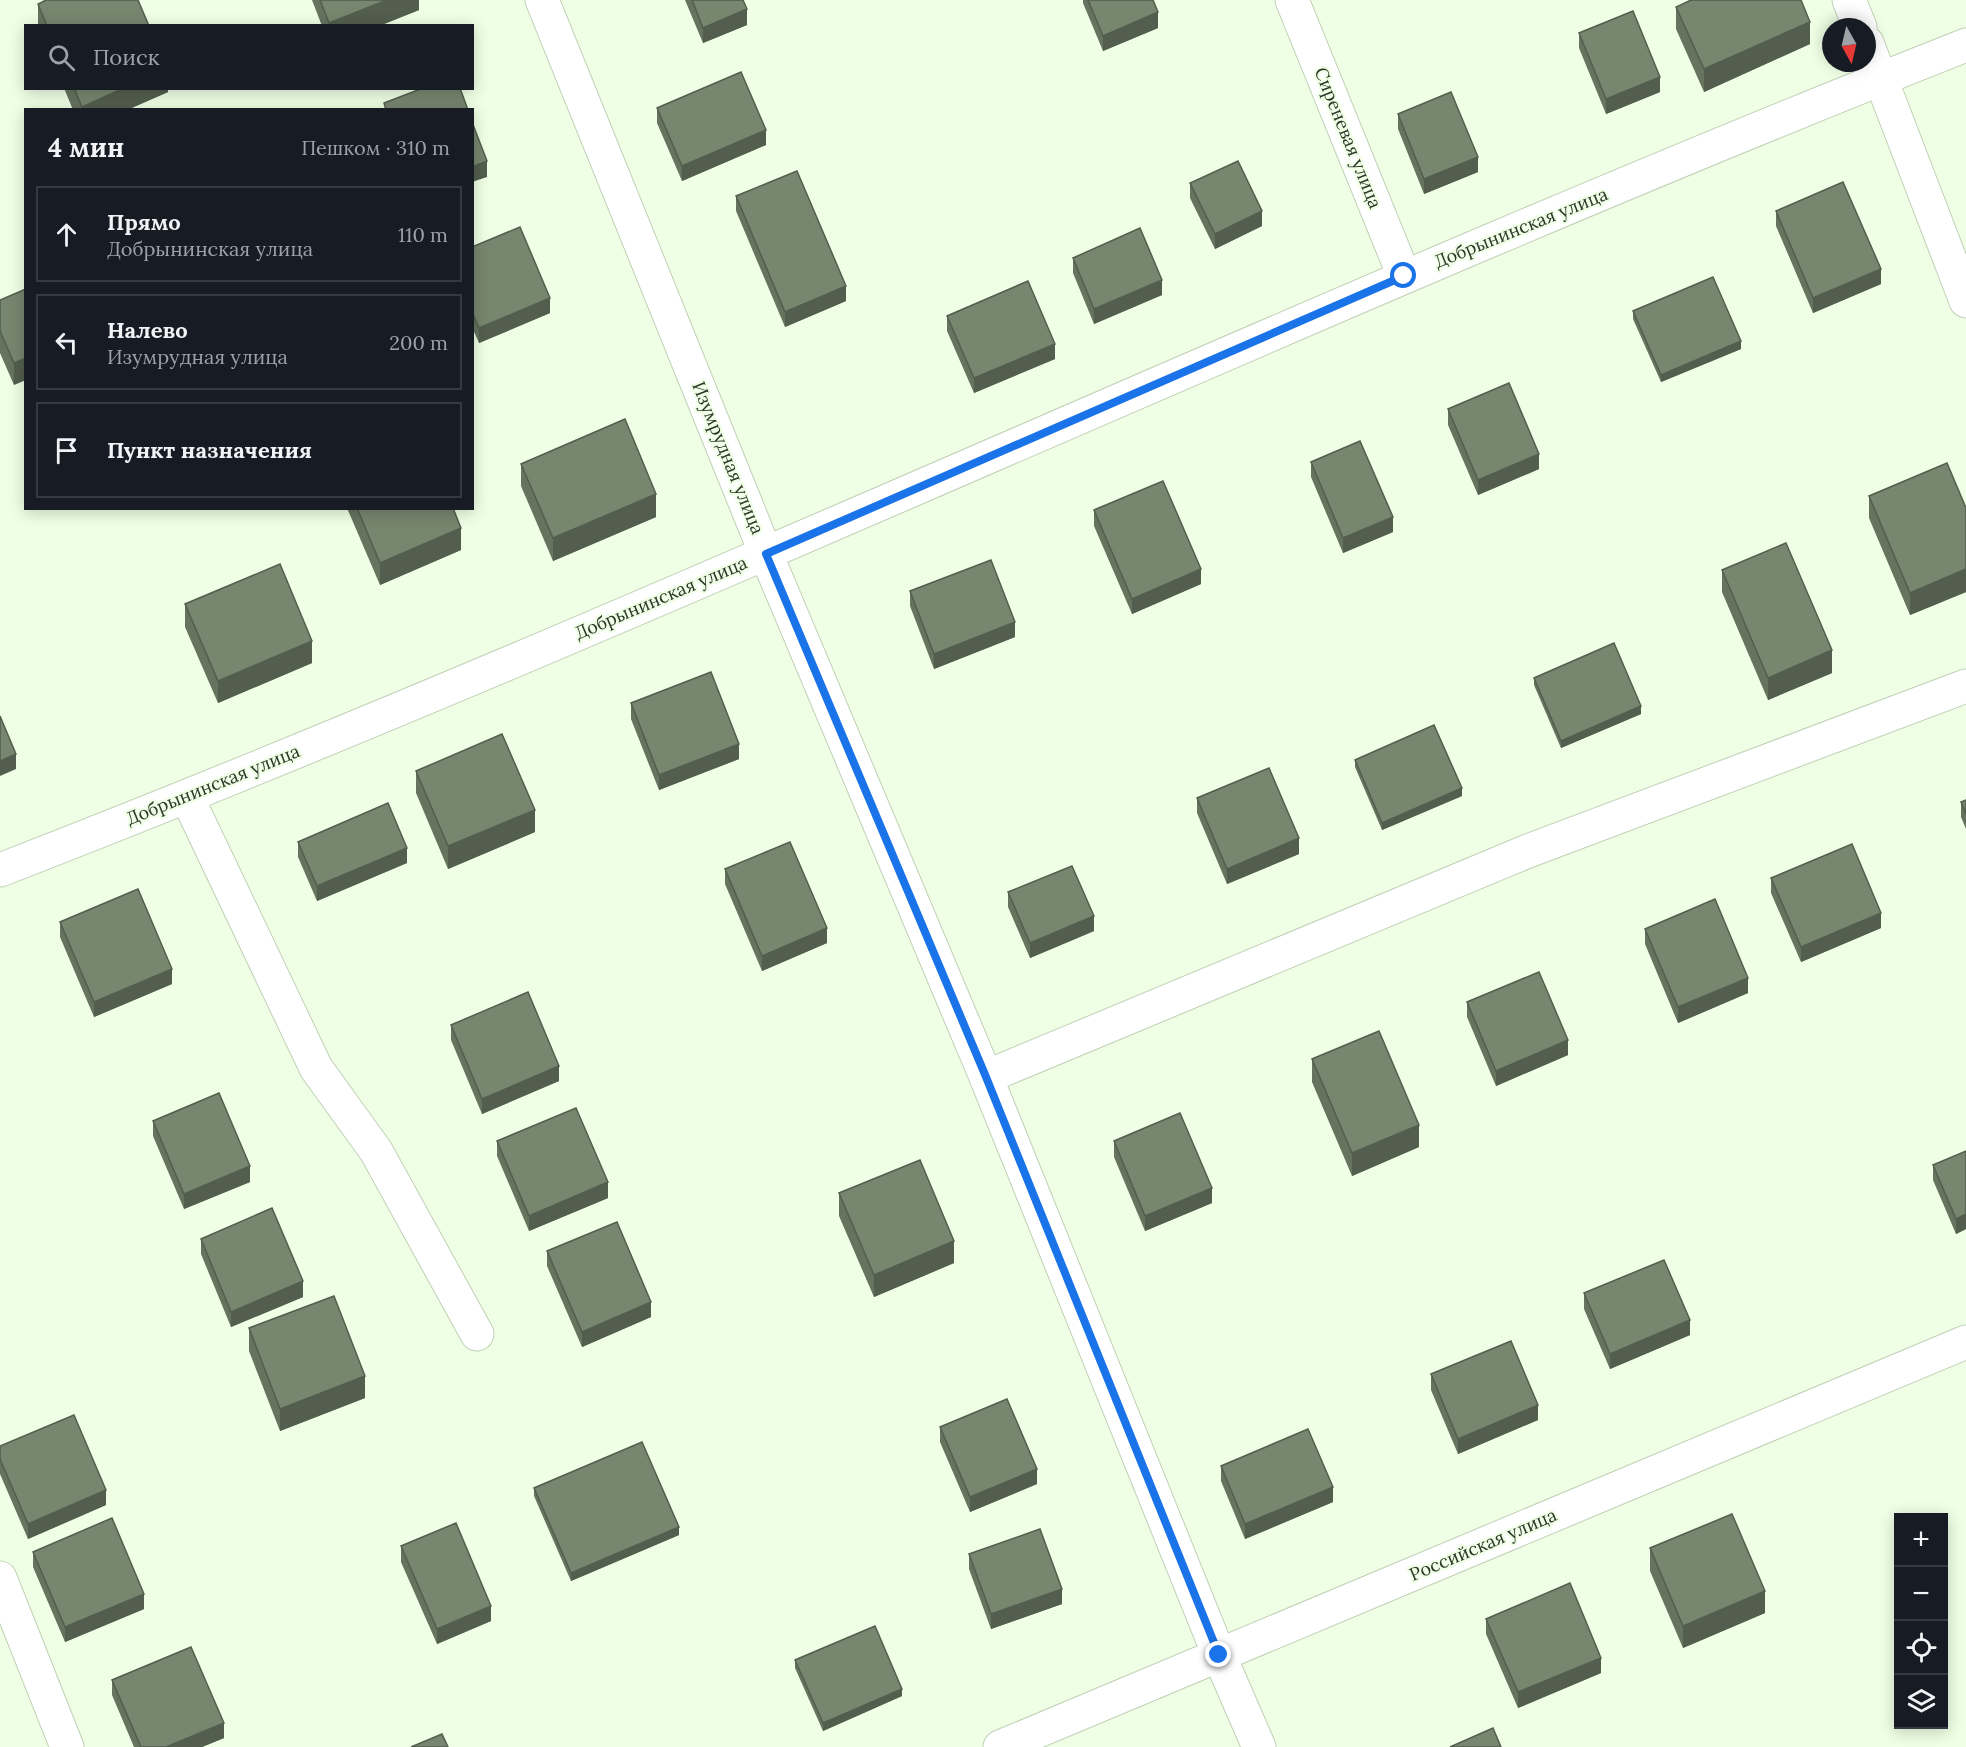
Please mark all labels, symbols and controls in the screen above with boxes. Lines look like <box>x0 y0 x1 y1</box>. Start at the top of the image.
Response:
north arrow <box>1822 18 1876 72</box>
search box <box>24 24 474 90</box>
icon: search <box>45 41 78 74</box>
text: Поиск <box>93 43 159 71</box>
street label: Сиреневая улица <box>1310 64 1387 212</box>
text: 4 мин <box>48 131 124 164</box>
text: Пешком · 310 m <box>301 135 450 160</box>
street label: Добрынинская улица <box>1431 182 1611 273</box>
text: Прямо <box>107 208 181 236</box>
icon: ahead <box>50 218 83 251</box>
text: 110 m <box>398 222 448 247</box>
text: Добрынинская улица <box>107 236 313 261</box>
route start <box>1390 262 1416 288</box>
text: Налево <box>107 316 188 344</box>
icon: left <box>50 326 83 359</box>
text: 200 m <box>389 330 448 355</box>
text: Изумрудная улица <box>107 344 288 369</box>
street label: Изумрудная улица <box>687 378 770 538</box>
icon: arrive <box>50 434 83 467</box>
text: Пункт назначения <box>107 436 312 464</box>
street label: Добрынинская улица <box>571 551 751 644</box>
street label: Добрынинская улица <box>123 739 303 830</box>
street label: Российская улица <box>1406 1503 1560 1586</box>
map controls <box>1894 1513 1948 1729</box>
button: + <box>1894 1513 1948 1567</box>
button: − <box>1894 1567 1948 1621</box>
button: locate <box>1894 1621 1948 1675</box>
route end <box>1205 1641 1231 1667</box>
button: layers <box>1894 1675 1948 1729</box>

